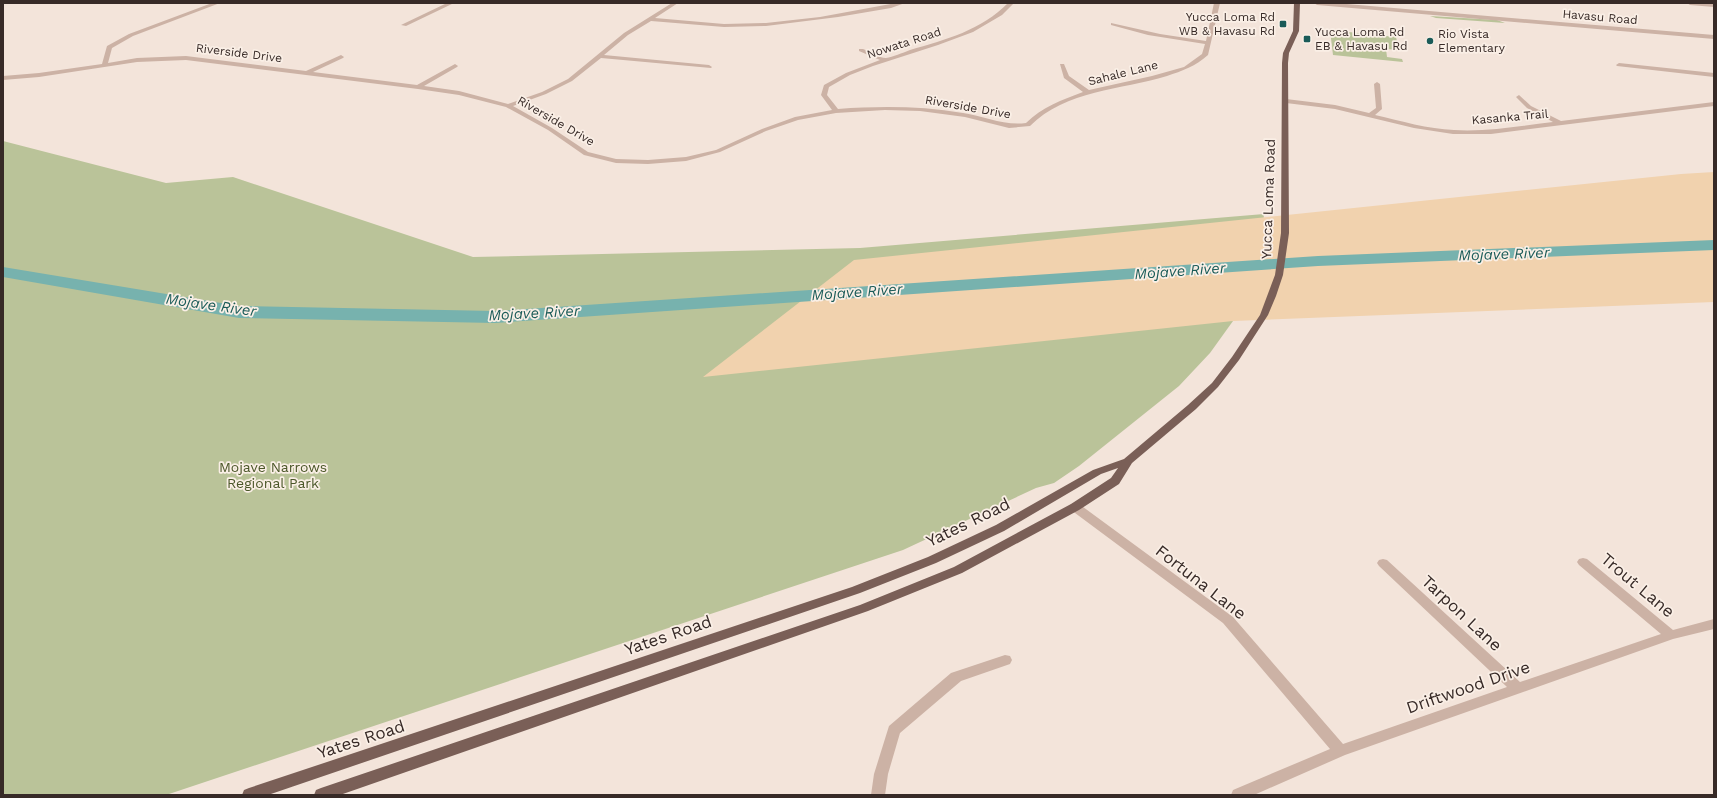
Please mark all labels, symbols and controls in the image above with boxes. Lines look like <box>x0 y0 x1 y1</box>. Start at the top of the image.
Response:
street label: Havasu Road <box>1562 7 1638 27</box>
place label: Yucca Loma Rd WB & Havasu Rd <box>1179 10 1275 38</box>
marker: Yucca Loma Rd WB & Havasu Rd <box>1278 19 1288 29</box>
street label: Nowata Road <box>865 24 943 62</box>
place label: Yucca Loma Rd EB & Havasu Rd <box>1315 25 1407 53</box>
place label: Rio Vista Elementary <box>1438 27 1506 55</box>
marker: Yucca Loma Rd EB & Havasu Rd <box>1302 34 1312 44</box>
marker: Rio Vista Elementary <box>1425 36 1435 46</box>
street label: Riverside Drive <box>195 41 283 65</box>
street label: Sahale Lane <box>1087 58 1159 88</box>
street label: Riverside Drive <box>515 93 597 149</box>
street label: Riverside Drive <box>924 93 1012 121</box>
street label: Kasanka Trail <box>1471 107 1549 127</box>
street label: Yucca Loma Road <box>1258 139 1278 259</box>
water label: Mojave River <box>1458 243 1551 265</box>
water label: Mojave River <box>1134 259 1227 283</box>
water label: Mojave River <box>811 280 904 304</box>
water label: Mojave River <box>165 290 259 320</box>
water label: Mojave River <box>488 302 581 324</box>
park label: Mojave Narrows Regional Park <box>219 459 327 491</box>
street label: Yates Road <box>923 493 1013 551</box>
street label: Fortuna Lane <box>1152 540 1250 624</box>
street label: Trout Lane <box>1597 549 1679 621</box>
street label: Tarpon Lane <box>1418 571 1506 655</box>
street label: Yates Road <box>622 611 714 659</box>
street label: Driftwood Drive <box>1403 656 1533 718</box>
street label: Yates Road <box>315 715 407 763</box>

